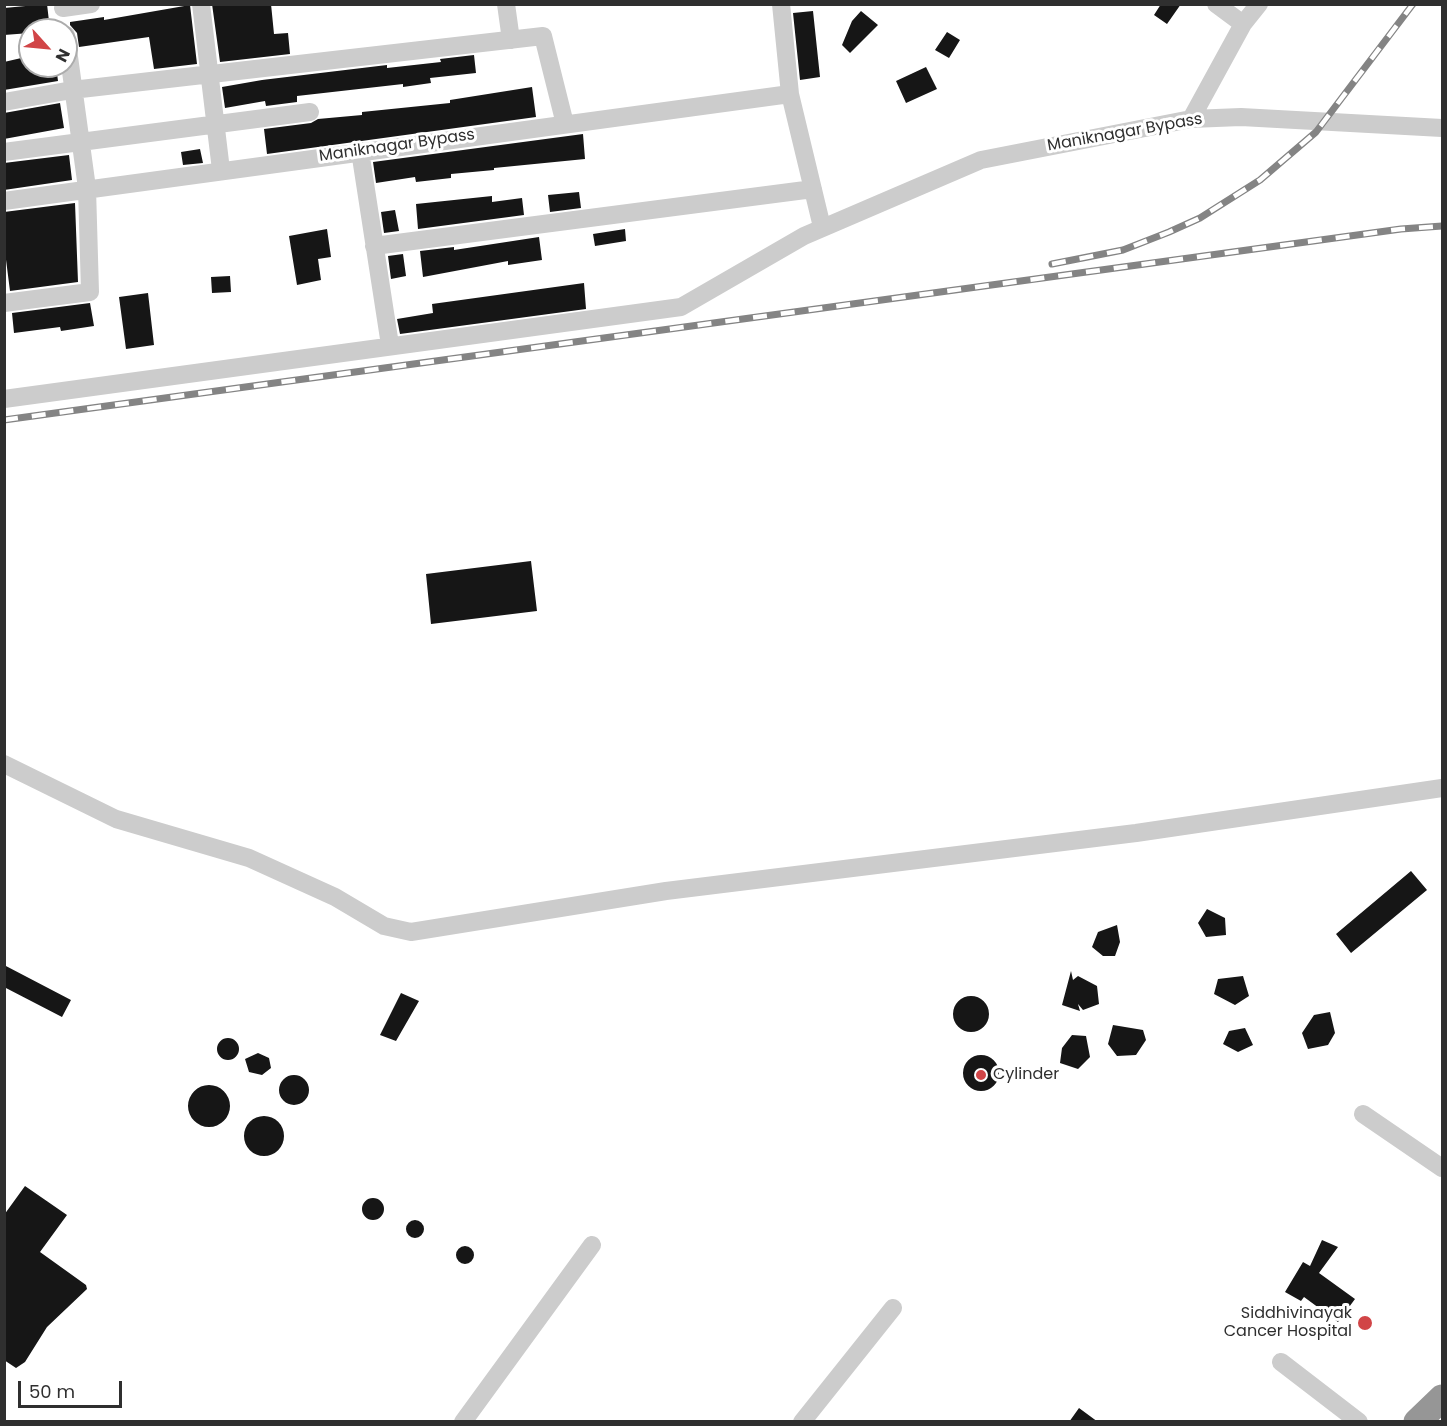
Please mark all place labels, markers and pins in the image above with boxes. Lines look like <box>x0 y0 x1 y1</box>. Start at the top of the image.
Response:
place label: Cylinder <box>993 1065 1059 1085</box>
marker: Cylinder <box>974 1068 988 1082</box>
place label: Siddhivinayak Cancer Hospital <box>1224 1304 1352 1342</box>
marker: Siddhivinayak Cancer Hospital <box>1356 1314 1374 1332</box>

